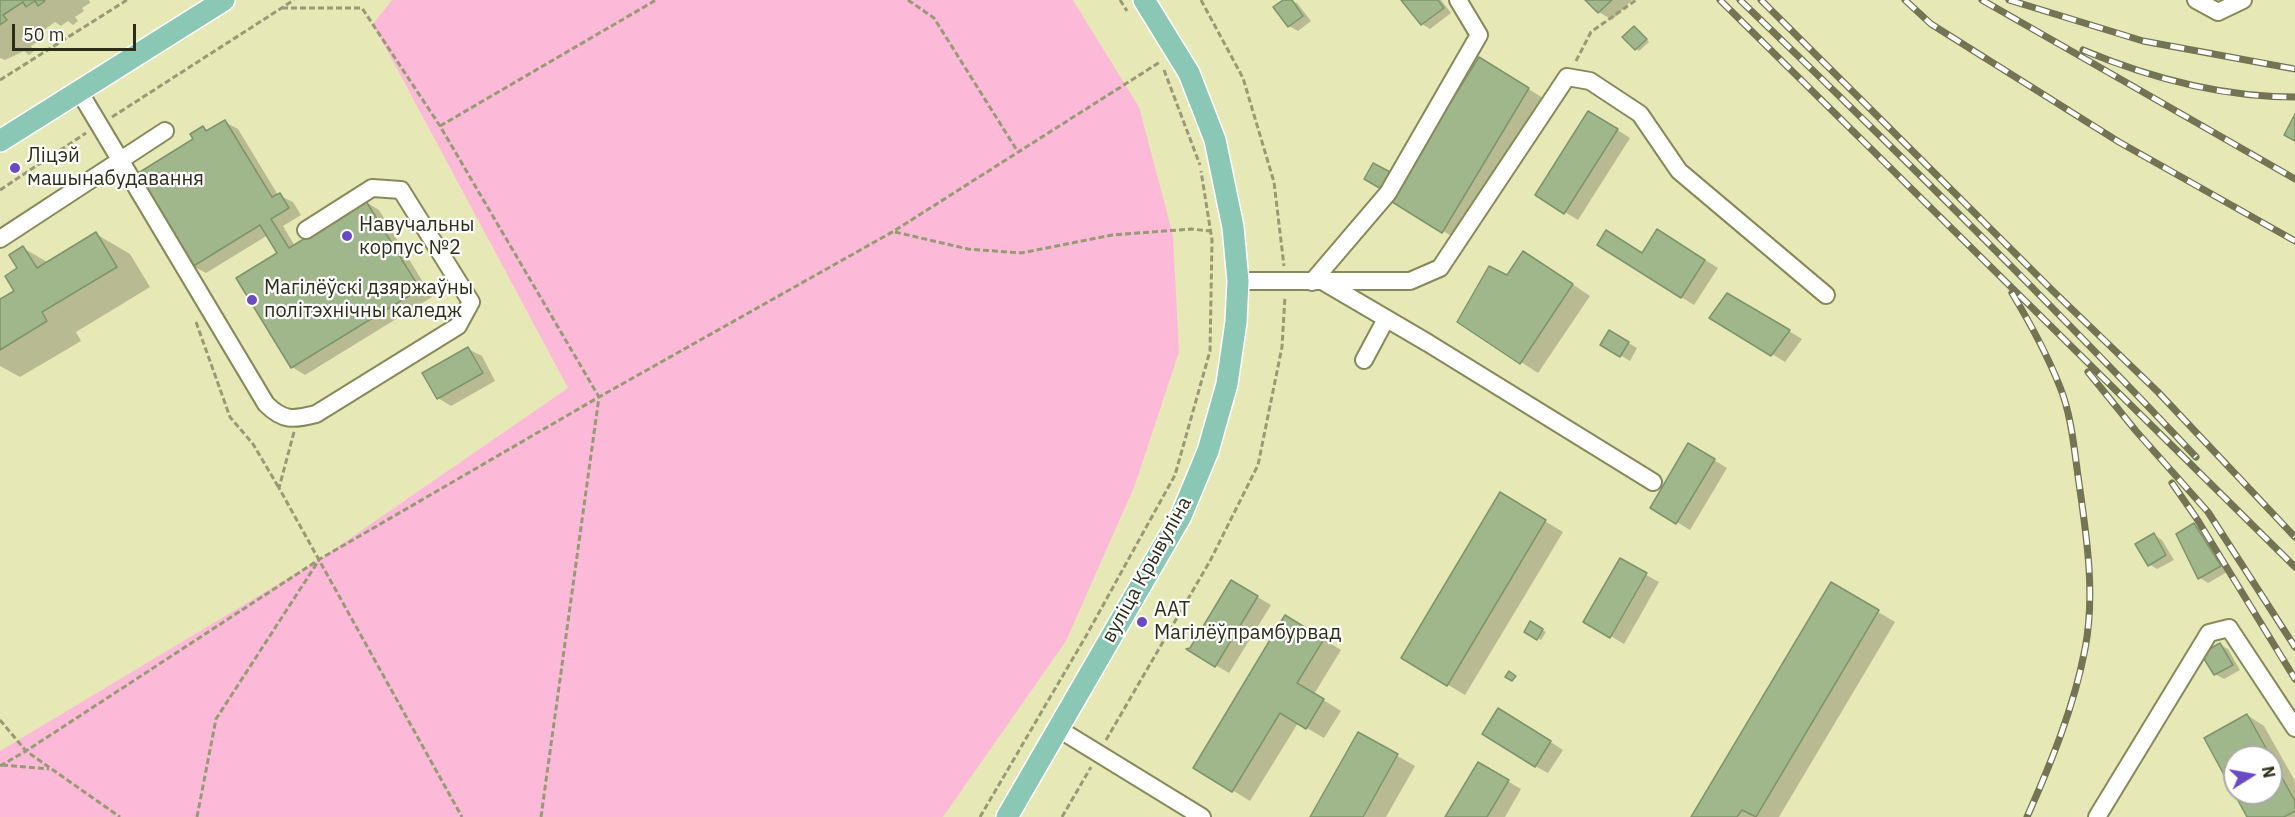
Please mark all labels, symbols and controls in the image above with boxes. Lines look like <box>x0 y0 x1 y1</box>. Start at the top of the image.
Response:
scale bar <box>15 12 140 50</box>
text: 50 m <box>23 23 65 46</box>
place label: Ліцэй машынабудавання <box>27 144 204 191</box>
marker: Ліцэй машынабудавання <box>8 161 22 175</box>
place label: Навучальны корпус №2 <box>359 213 474 260</box>
marker: Навучальны корпус №2 <box>340 229 354 243</box>
place label: Магілёўскі дзяржаўны політэхнічны каледж <box>264 276 473 323</box>
marker: Магілёўскі дзяржаўны політэхнічны каледж <box>245 293 259 307</box>
street label: вуліца Крывуліна <box>1097 493 1197 647</box>
place label: ААТ Магілёўпрамбурвад <box>1154 598 1341 645</box>
marker: ААТ Магілёўпрамбурвад <box>1135 615 1149 629</box>
north arrow <box>2223 745 2283 805</box>
text: N <box>2258 764 2280 780</box>

